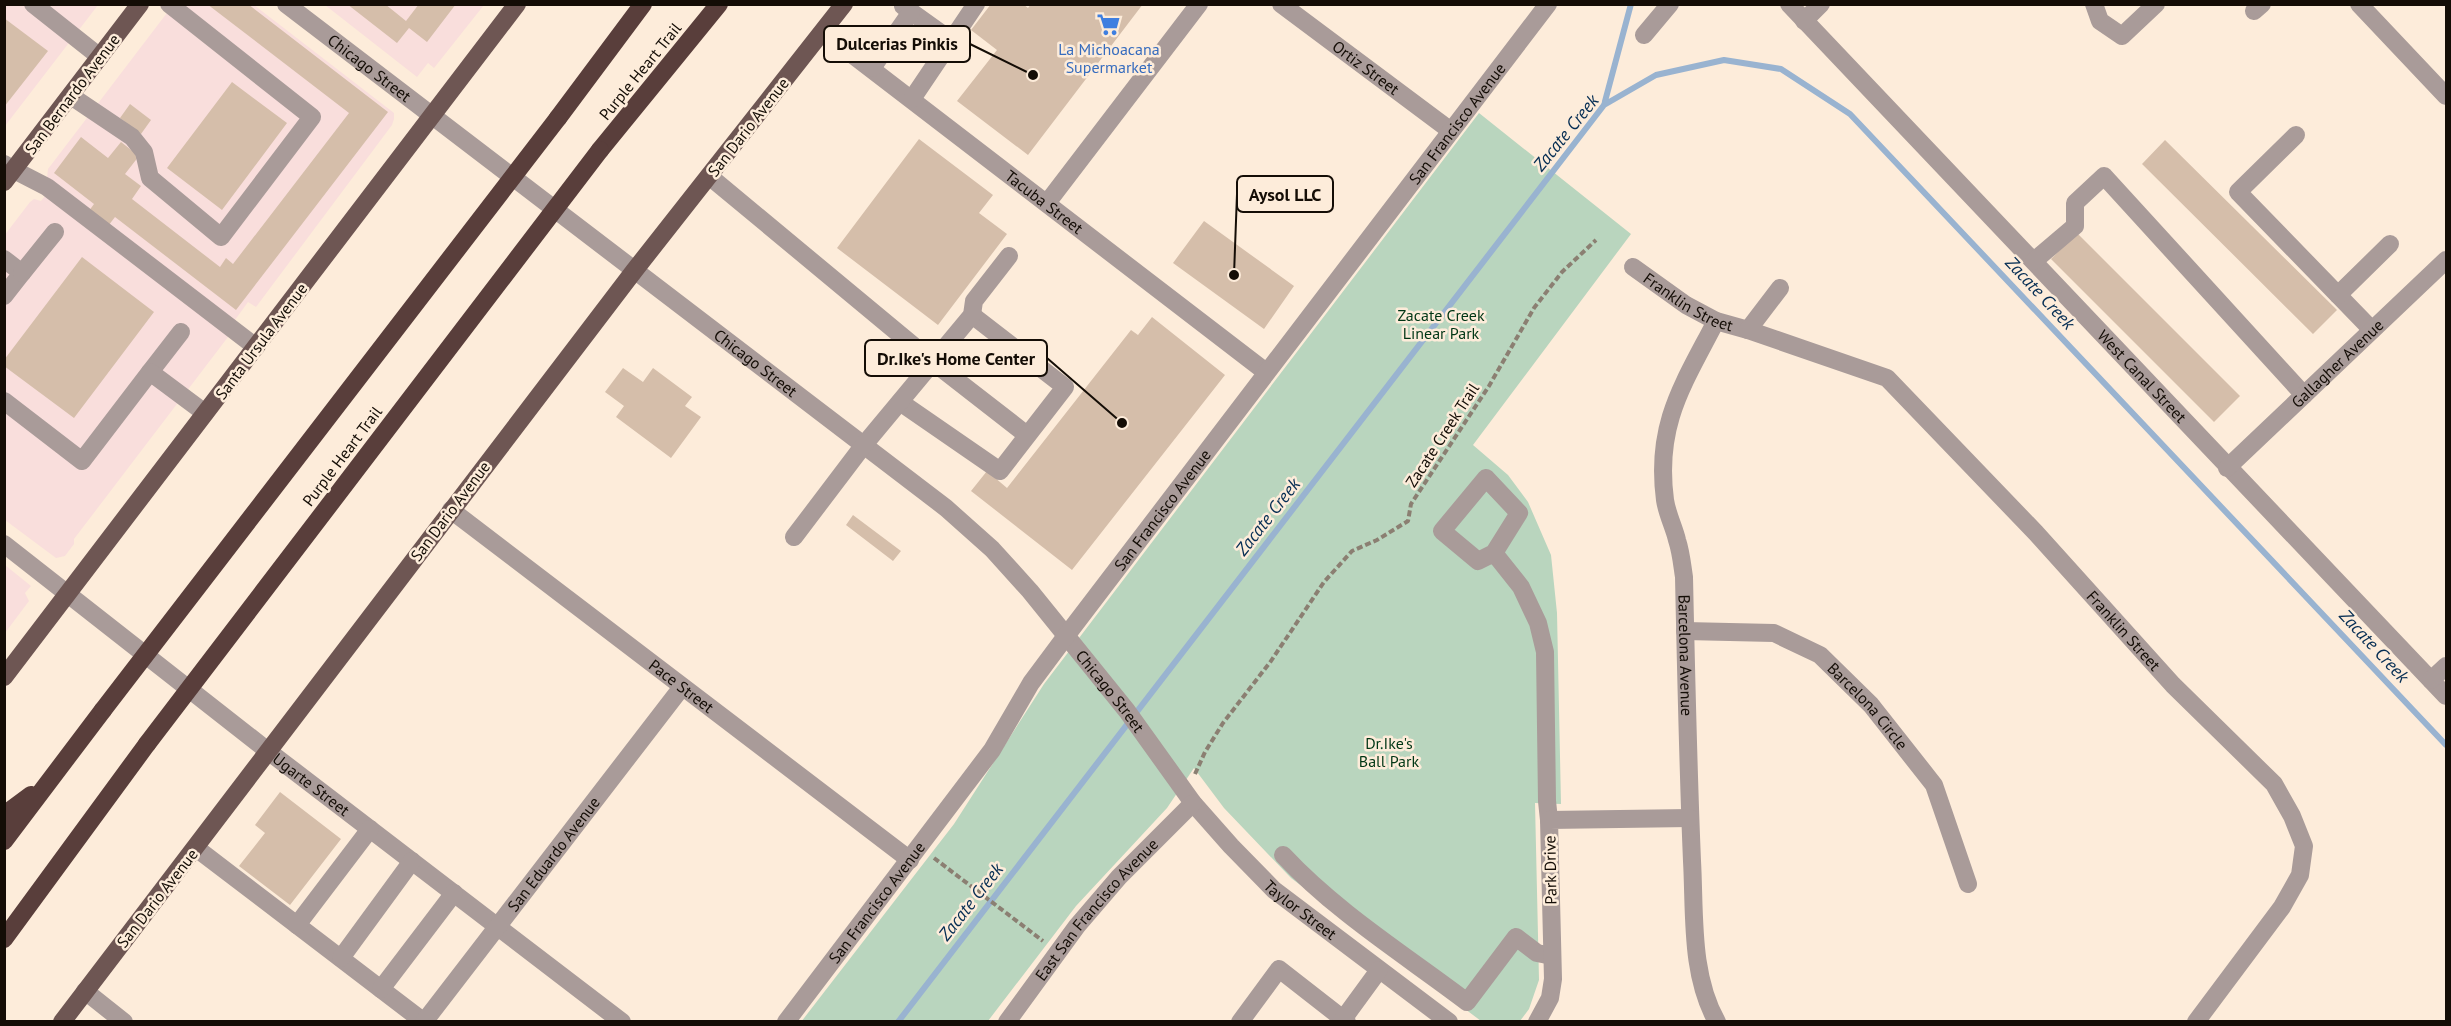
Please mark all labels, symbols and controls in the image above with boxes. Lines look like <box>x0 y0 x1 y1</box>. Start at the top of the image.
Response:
supermarket icon: La Michoacana Supermarket <box>1096 11 1122 37</box>
street label: Purple Heart Trail <box>595 18 686 124</box>
callout: Dulcerias Pinkis <box>824 26 970 62</box>
street label: San Bernardo Avenue <box>20 30 124 158</box>
street label: Chicago Street <box>324 30 416 106</box>
text: Dulcerias Pinkis <box>836 32 958 55</box>
street label: Ortiz Street <box>1328 36 1404 99</box>
place label: La Michoacana Supermarket <box>1058 39 1160 77</box>
street label: San Francisco Avenue <box>1404 59 1510 188</box>
street label: San Dario Avenue <box>703 74 793 180</box>
water label: Zacate Creek <box>1527 89 1604 177</box>
street label: Tacuba Street <box>1001 166 1088 238</box>
callout: Aysol LLC <box>1237 176 1333 212</box>
text: Aysol LLC <box>1249 183 1321 206</box>
water label: Zacate Creek <box>2000 250 2081 335</box>
street label: Franklin Street <box>1640 268 1736 335</box>
street label: Santa Ursula Avenue <box>211 279 311 403</box>
park label: Zacate Creek Linear Park <box>1397 305 1485 343</box>
street label: Gallagher Avenue <box>2287 315 2388 412</box>
street label: Chicago Street <box>710 324 802 401</box>
street label: West Canal Street <box>2093 325 2191 427</box>
callout: Dr.Ike's Home Center <box>865 340 1047 376</box>
text: Dr.Ike's Home Center <box>877 347 1036 370</box>
street label: Zacate Creek Trail <box>1401 379 1483 491</box>
street label: Purple Heart Trail <box>298 402 386 510</box>
street label: San Francisco Avenue <box>1110 445 1215 575</box>
street label: San Dario Avenue <box>406 457 494 565</box>
water label: Zacate Creek <box>1230 473 1306 561</box>
street label: Franklin Street <box>2083 586 2165 675</box>
street label: Barcelona Avenue <box>1674 594 1697 716</box>
water label: Zacate Creek <box>2334 603 2415 688</box>
street label: Chicago Street <box>1072 646 1149 737</box>
street label: Pace Street <box>645 655 719 717</box>
street label: Barcelona Circle <box>1823 658 1912 754</box>
park label: Dr.Ike's Ball Park <box>1359 733 1419 771</box>
street label: Ugarte Street <box>269 748 354 820</box>
street label: San Eduardo Avenue <box>503 793 604 915</box>
street label: East San Francisco Avenue <box>1031 834 1162 984</box>
street label: Park Drive <box>1539 835 1561 905</box>
street label: San Francisco Avenue <box>824 838 929 967</box>
street label: San Dario Avenue <box>112 845 202 951</box>
water label: Zacate Creek <box>933 858 1009 946</box>
street label: Taylor Street <box>1260 876 1341 944</box>

